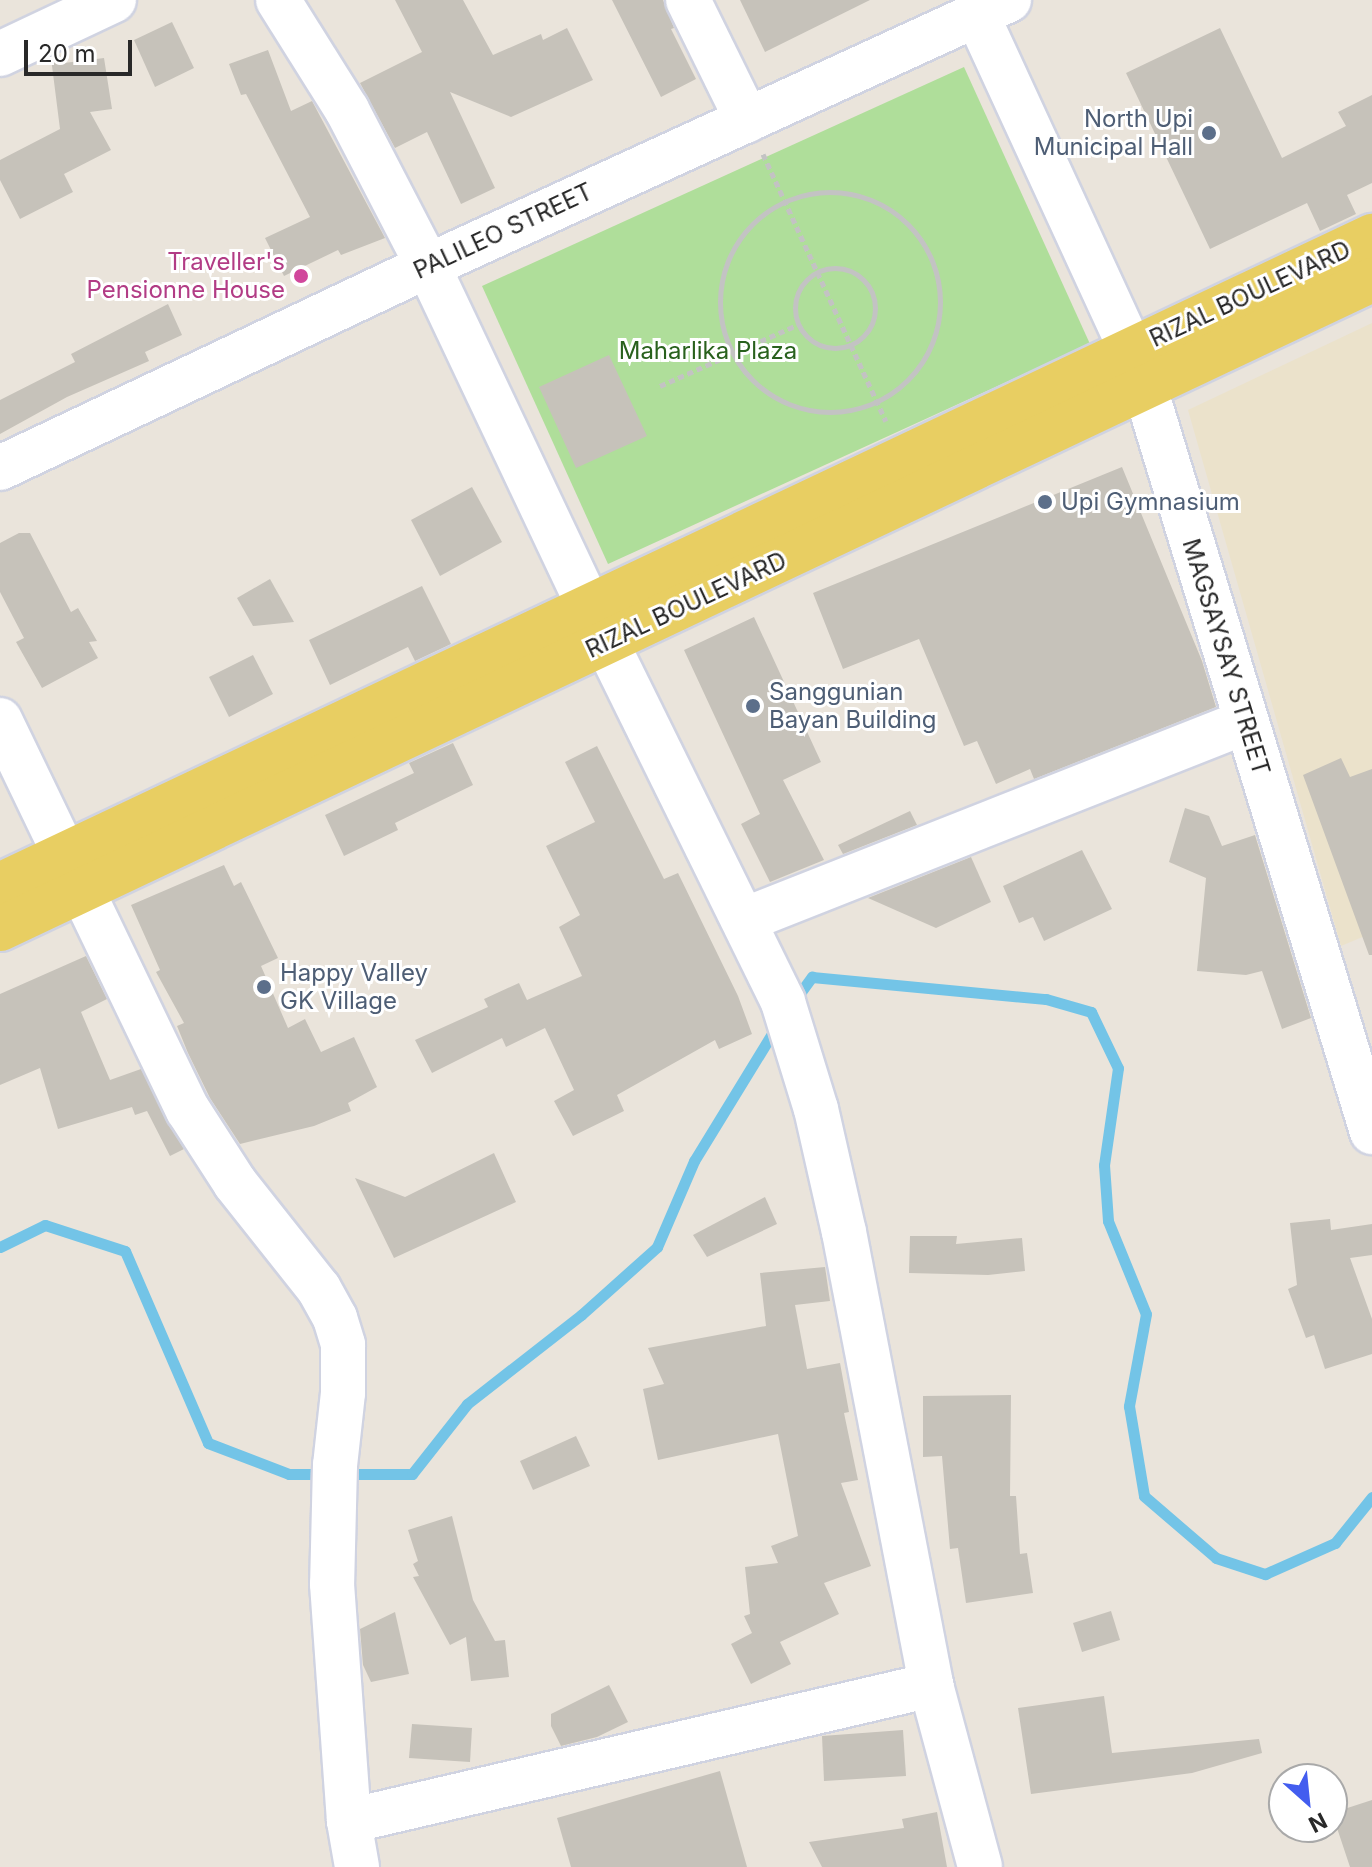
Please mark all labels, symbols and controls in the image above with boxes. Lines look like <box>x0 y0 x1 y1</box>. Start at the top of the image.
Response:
scale bar <box>28 24 136 74</box>
text: 20 m <box>38 39 96 68</box>
place label: North Upi Municipal Hall <box>1034 105 1193 161</box>
marker: North Upi Municipal Hall <box>1200 124 1218 142</box>
street label: PALILEO STREET <box>409 177 597 285</box>
street label: RIZAL BOULEVARD <box>1145 235 1355 353</box>
place label: Traveller's Pensionne House <box>87 248 285 304</box>
marker: Traveller's Pensionne House <box>292 267 310 285</box>
park label: Maharlika Plaza <box>619 337 797 365</box>
place label: Upi Gymnasium <box>1061 488 1240 516</box>
marker: Upi Gymnasium <box>1036 493 1054 511</box>
street label: MAGSAYSAY STREET <box>1176 535 1276 779</box>
street label: RIZAL BOULEVARD <box>581 546 791 664</box>
place label: Sanggunian Bayan Building <box>769 678 937 734</box>
marker: Sanggunian Bayan Building <box>744 697 762 715</box>
place label: Happy Valley GK Village <box>280 959 428 1015</box>
marker: Happy Valley GK Village <box>255 978 273 996</box>
north arrow <box>1268 1763 1348 1843</box>
text: N <box>1305 1807 1331 1838</box>

